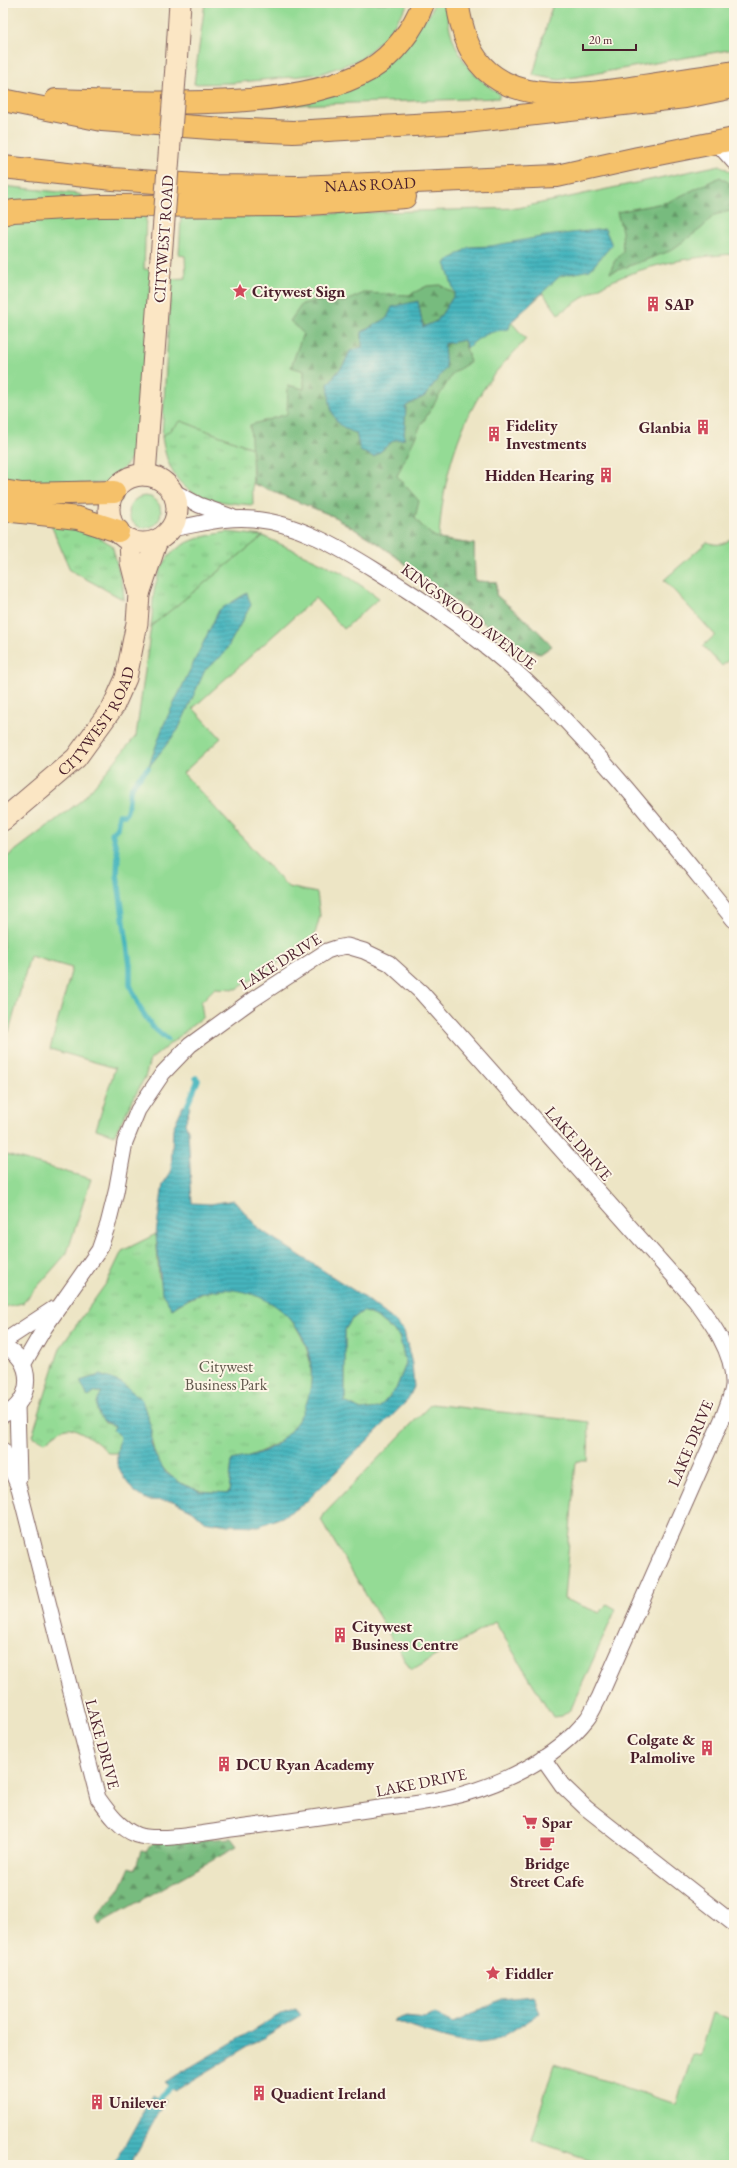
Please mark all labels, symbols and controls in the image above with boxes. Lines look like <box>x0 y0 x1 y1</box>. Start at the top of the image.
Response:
scale bar <box>583 26 636 52</box>
text: 20 m <box>589 32 613 48</box>
street label: NAAS ROAD <box>324 172 416 197</box>
street label: CITYWEST ROAD <box>149 174 178 304</box>
place label: Citywest Sign <box>252 281 345 302</box>
place icon: Citywest Sign <box>231 282 249 300</box>
place label: SAP <box>665 294 694 315</box>
building icon: SAP <box>644 295 662 313</box>
place label: Fidelity Investments <box>506 415 587 454</box>
place label: Glanbia <box>639 417 692 438</box>
building icon: Glanbia <box>694 418 712 436</box>
building icon: Fidelity Investments <box>485 425 503 443</box>
place label: Hidden Hearing <box>485 465 595 486</box>
building icon: Hidden Hearing <box>597 466 615 484</box>
street label: KINGSWOOD AVENUE <box>397 559 541 674</box>
street label: CITYWEST ROAD <box>53 665 139 781</box>
street label: LAKE DRIVE <box>236 928 325 995</box>
street label: LAKE DRIVE <box>540 1102 617 1185</box>
park label: Citywest Business Park <box>185 1356 268 1395</box>
street label: LAKE DRIVE <box>663 1397 718 1490</box>
place label: Citywest Business Centre <box>352 1616 459 1655</box>
building icon: Citywest Business Centre <box>331 1626 349 1644</box>
street label: LAKE DRIVE <box>80 1697 125 1791</box>
place label: Colgate & Palmolive <box>627 1729 695 1768</box>
building icon: Colgate & Palmolive <box>698 1739 716 1757</box>
place label: DCU Ryan Academy <box>236 1754 374 1775</box>
building icon: DCU Ryan Academy <box>215 1755 233 1773</box>
street label: LAKE DRIVE <box>374 1763 468 1802</box>
place label: Spar <box>542 1812 573 1833</box>
supermarket icon: Spar <box>521 1813 539 1831</box>
cafe icon: Bridge Street Cafe <box>538 1834 556 1852</box>
place label: Bridge Street Cafe <box>510 1853 584 1892</box>
place label: Fiddler <box>505 1963 554 1984</box>
place icon: Fiddler <box>484 1964 502 1982</box>
place label: Quadient Ireland <box>271 2083 386 2104</box>
building icon: Quadient Ireland <box>250 2084 268 2102</box>
place label: Unilever <box>109 2092 166 2113</box>
building icon: Unilever <box>88 2093 106 2111</box>

